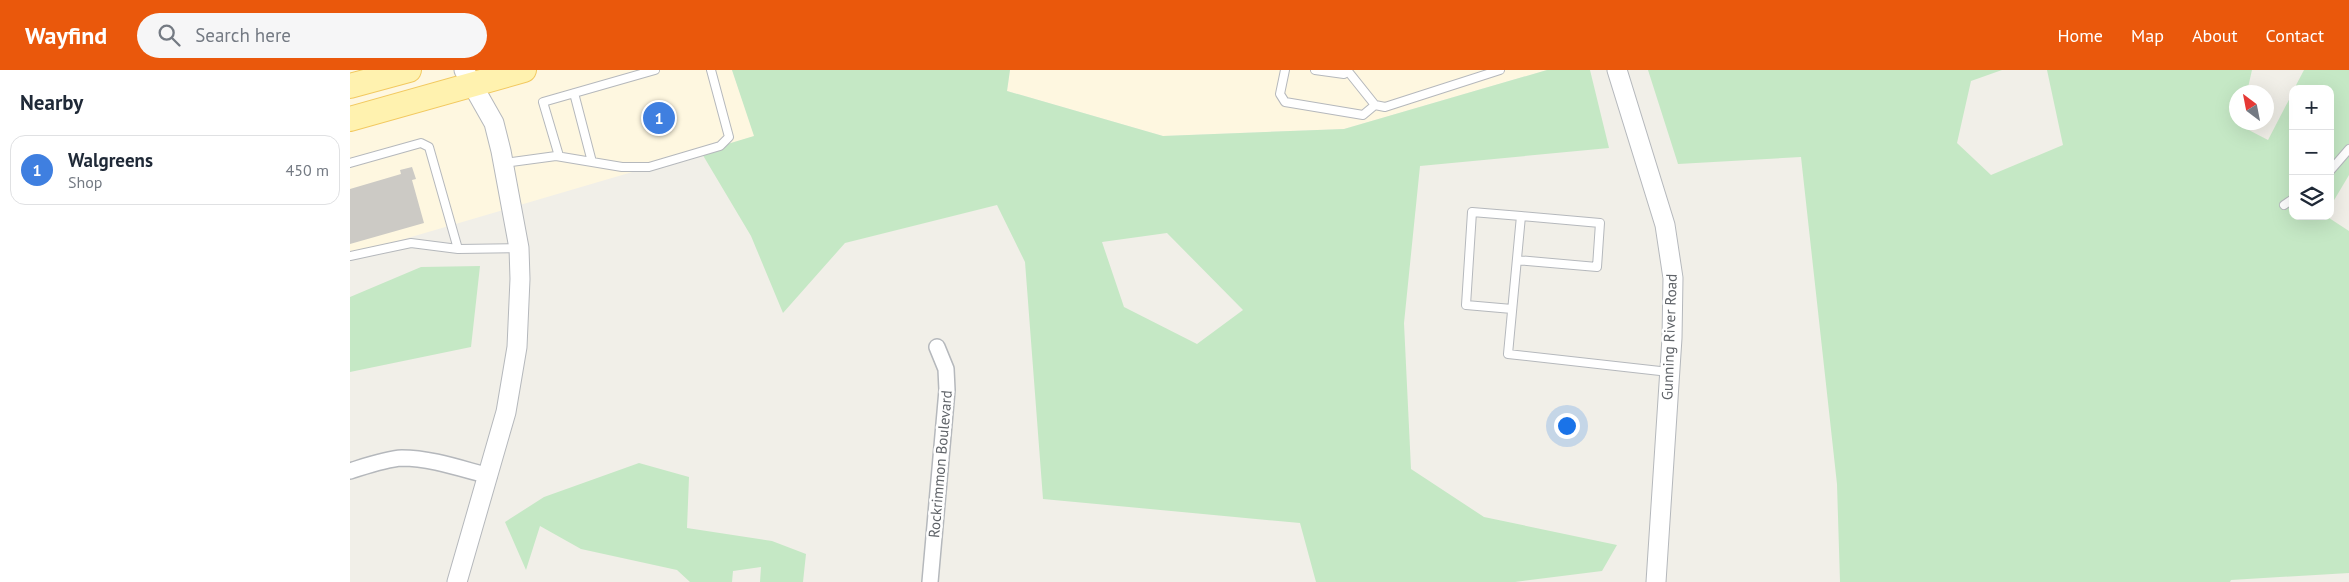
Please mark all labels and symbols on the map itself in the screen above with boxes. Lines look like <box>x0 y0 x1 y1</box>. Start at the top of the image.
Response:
north arrow <box>2229 85 2274 130</box>
pin: 1 <box>643 99 675 137</box>
street label: Gunning River Road <box>1657 273 1681 401</box>
street label: Rockrimmon Boulevard <box>924 389 956 539</box>
your location <box>1554 413 1580 439</box>

